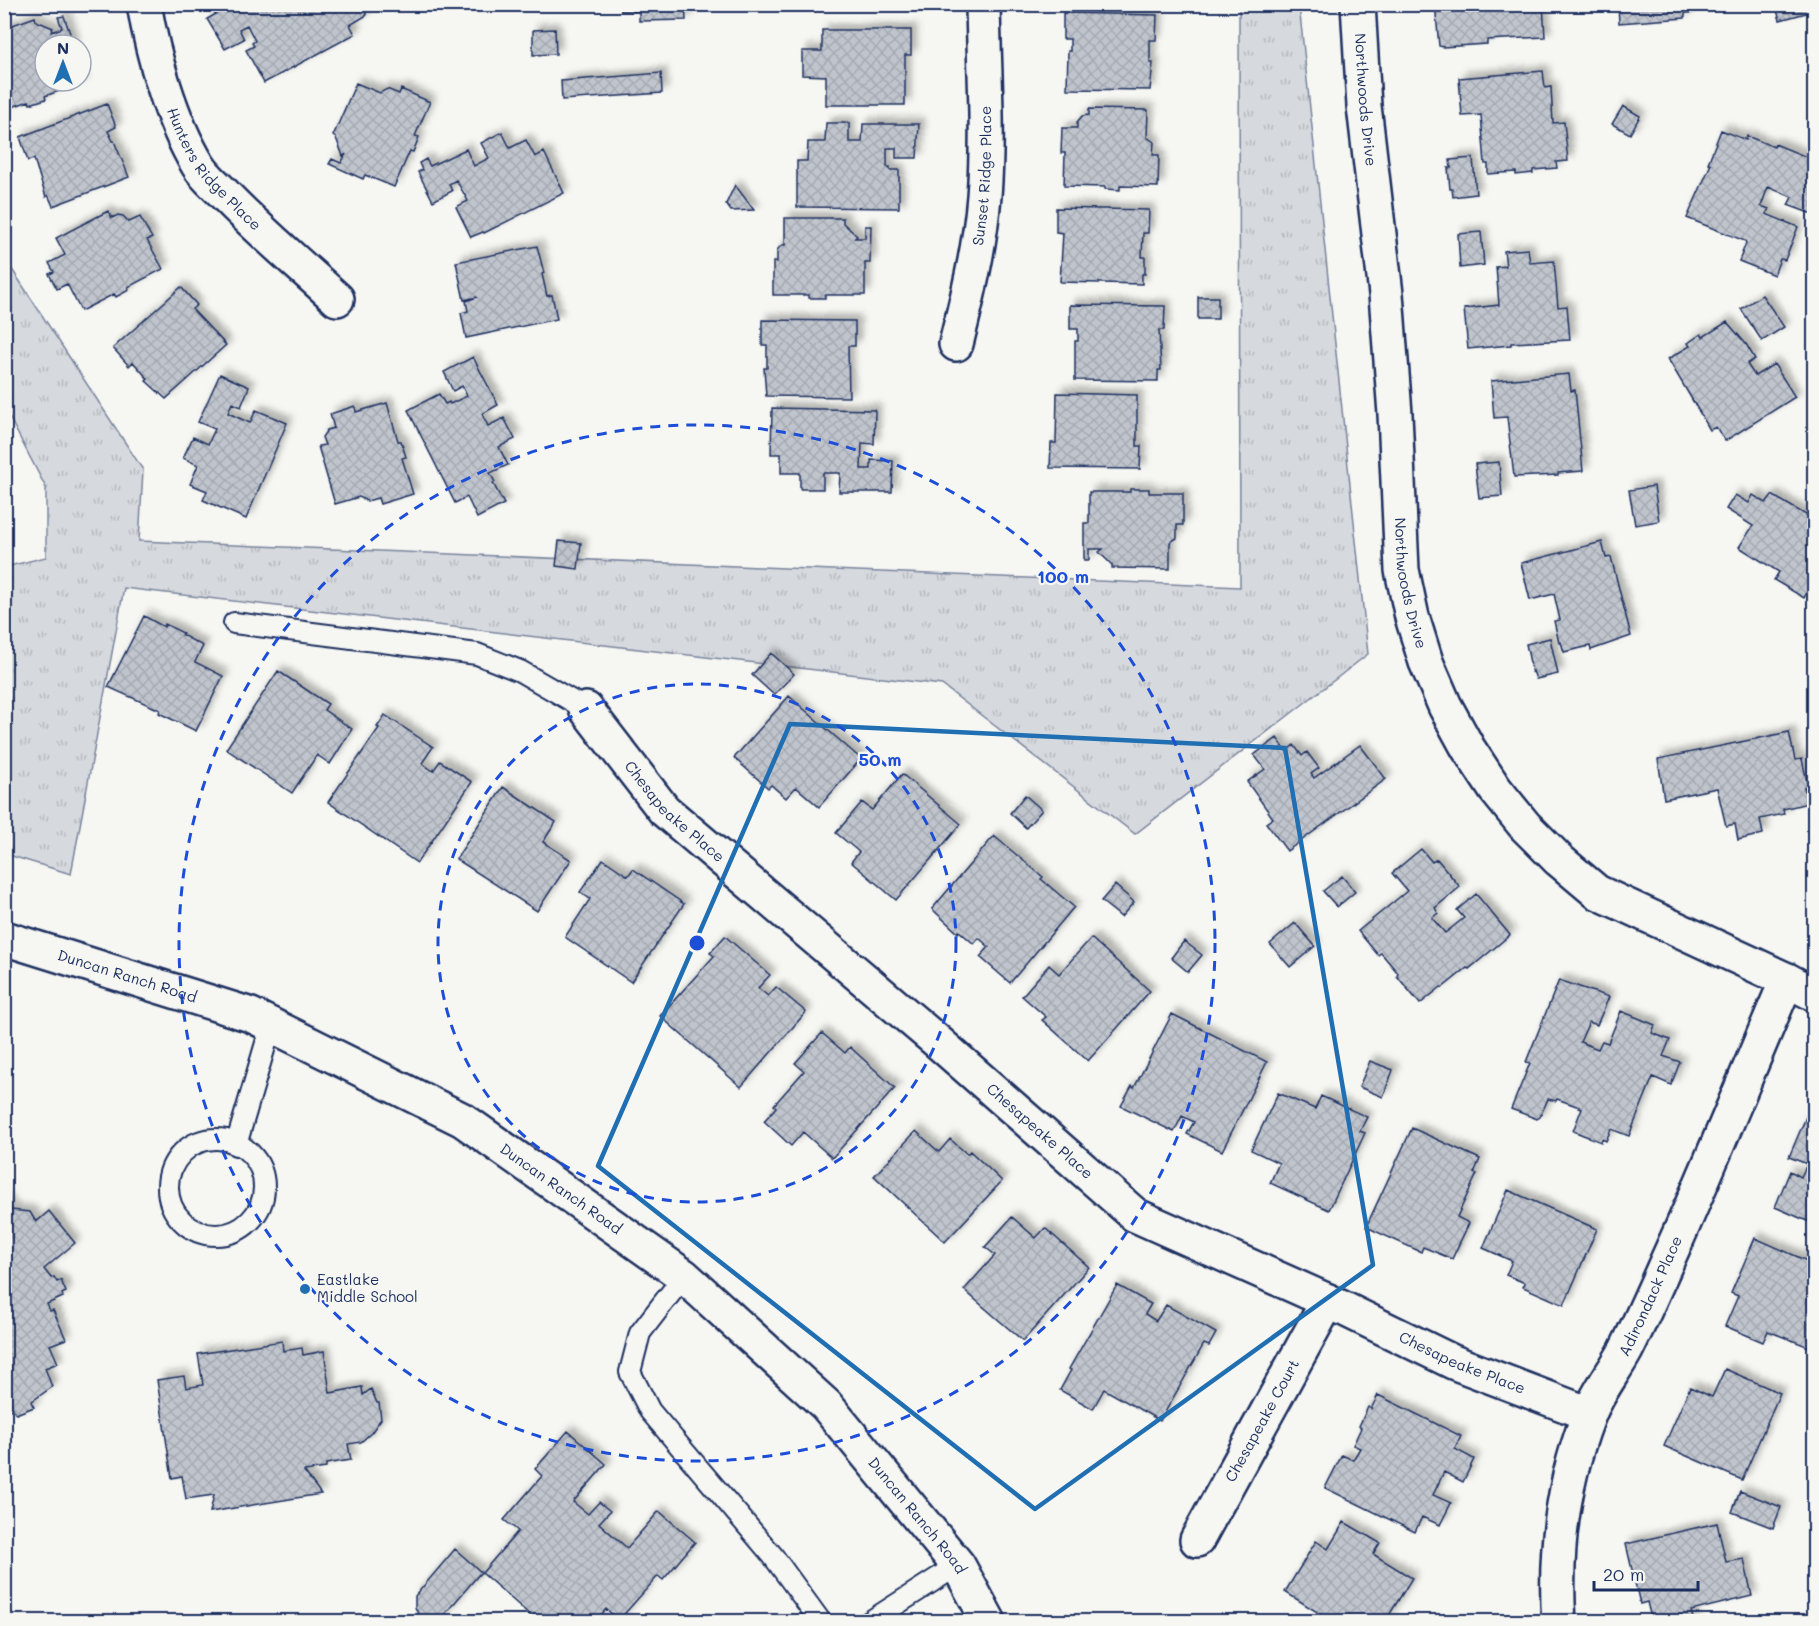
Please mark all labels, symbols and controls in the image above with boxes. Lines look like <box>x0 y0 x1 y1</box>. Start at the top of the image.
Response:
north arrow <box>33 33 93 93</box>
street label: Northwoods Drive <box>1351 33 1382 167</box>
text: N <box>57 37 69 58</box>
street label: Hunters Ridge Place <box>163 105 266 234</box>
street label: Sunset Ridge Place <box>967 106 995 247</box>
street label: Northwoods Drive <box>1391 517 1432 651</box>
text: 100 m <box>1037 564 1089 588</box>
text: 50 m <box>859 747 901 771</box>
street label: Chesapeake Place <box>621 756 729 866</box>
centre of rings <box>687 933 707 953</box>
street label: Duncan Ranch Road <box>55 944 200 1007</box>
street label: Chesapeake Place <box>983 1078 1098 1183</box>
street label: Duncan Ranch Road <box>496 1138 626 1238</box>
street label: Adirondack Place <box>1614 1232 1686 1359</box>
place label: Eastlake Middle School <box>317 1269 418 1306</box>
marker: Eastlake Middle School <box>298 1282 312 1296</box>
street label: Chesapeake Place <box>1396 1326 1528 1398</box>
street label: Chesapeake Court <box>1220 1355 1303 1485</box>
street label: Duncan Ranch Road <box>864 1453 972 1577</box>
scale bar <box>1594 1554 1698 1592</box>
text: 20 m <box>1603 1562 1644 1586</box>

